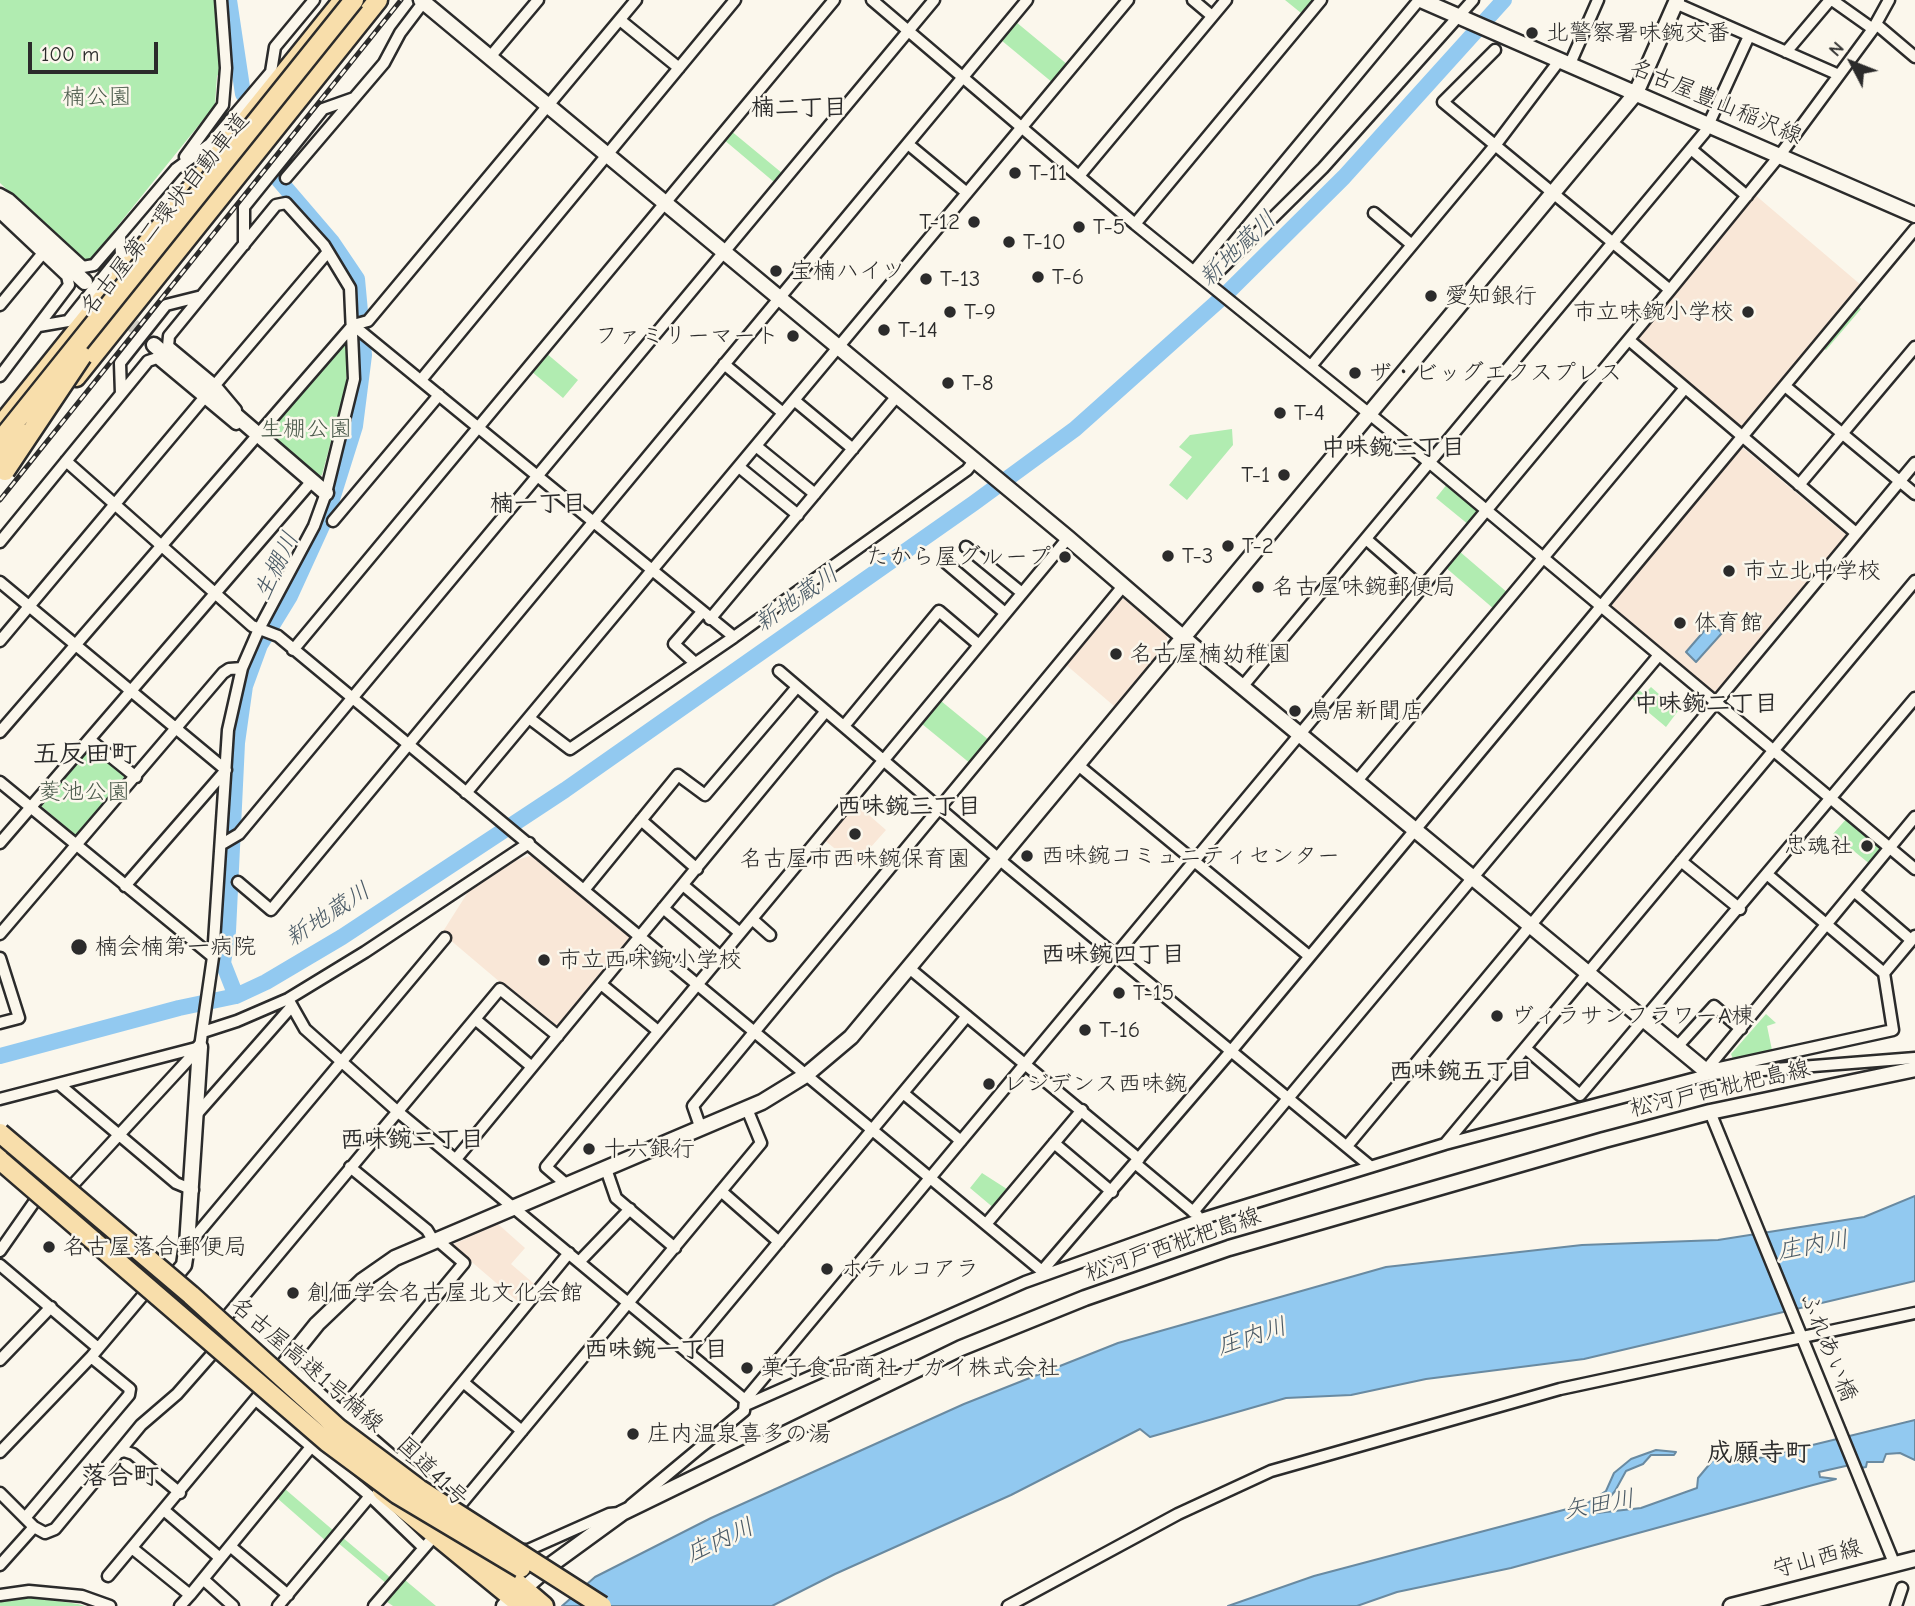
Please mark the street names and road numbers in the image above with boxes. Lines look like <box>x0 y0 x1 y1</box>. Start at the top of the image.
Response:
street label: 名古屋豊山稲沢線 <box>1626 53 1806 151</box>
street label: 名古屋第二環状自動車道 <box>75 107 255 321</box>
street label: 松河戸西枇杷島線 <box>1627 1055 1813 1123</box>
street label: 松河戸西枇杷島線 <box>1082 1202 1264 1288</box>
street label: ふれあい橋 <box>1794 1289 1862 1405</box>
street label: 名古屋高速1号楠線 <box>225 1291 389 1439</box>
street label: 国道41号 <box>390 1431 474 1513</box>
street label: 守山西線 <box>1769 1534 1865 1584</box>

